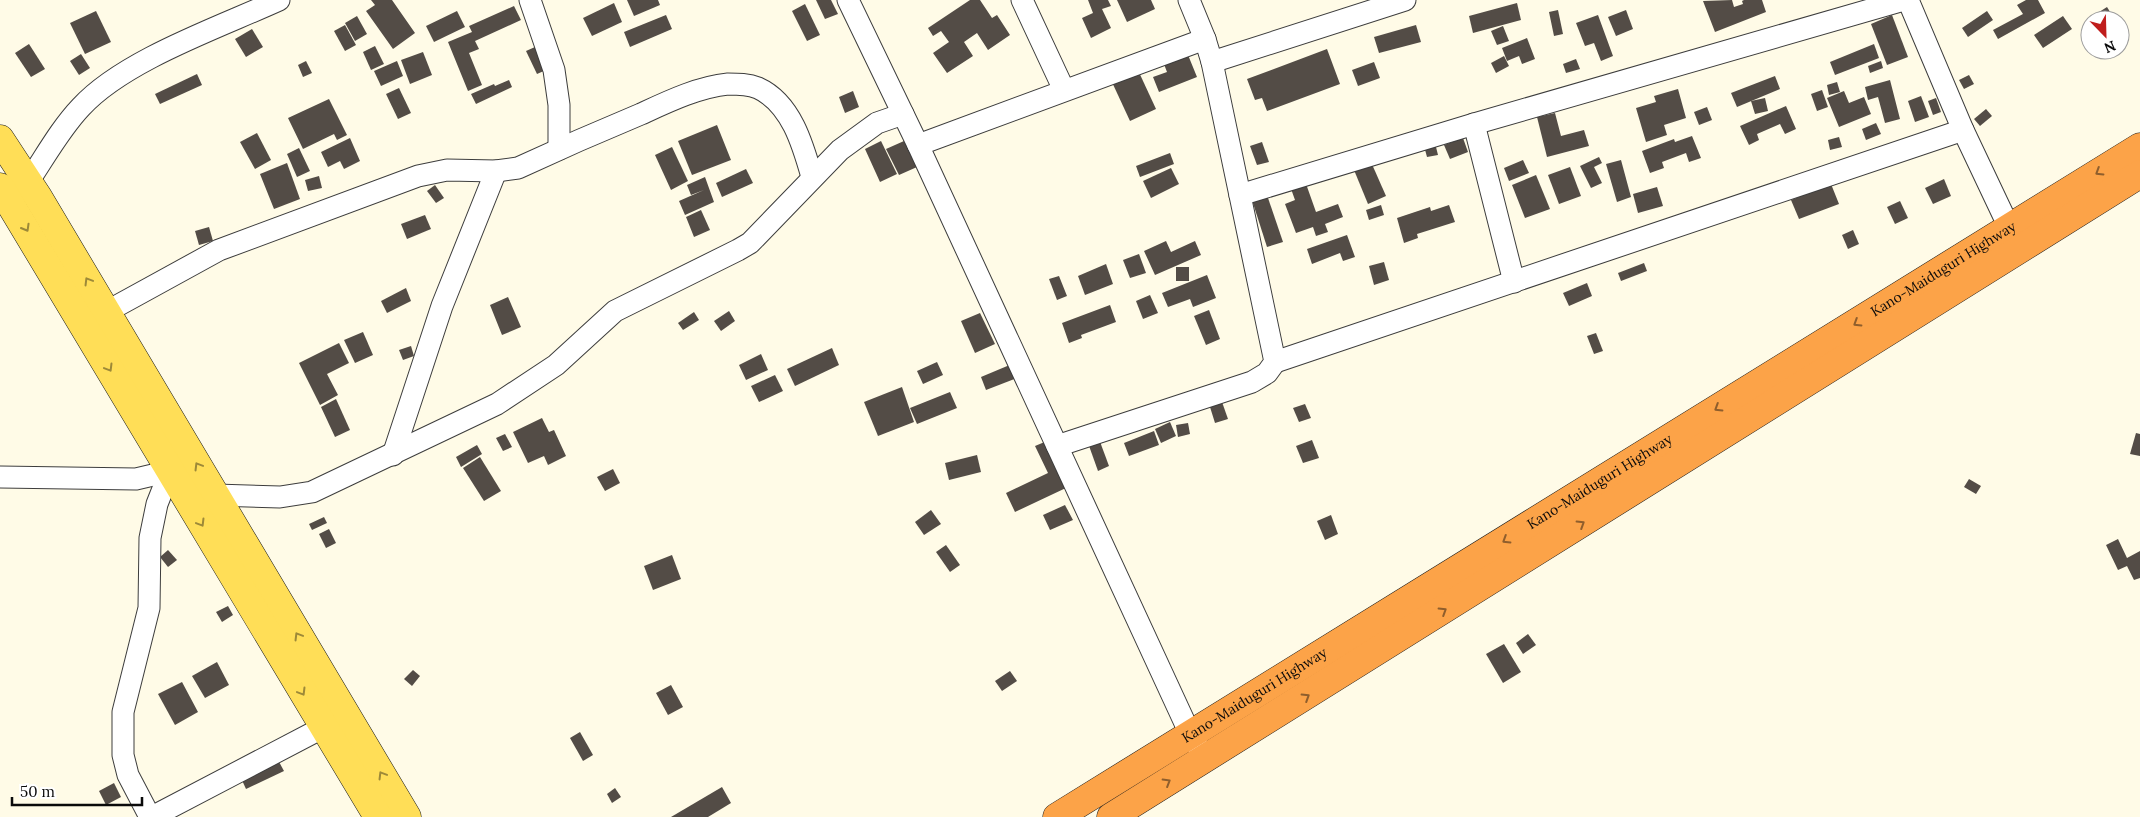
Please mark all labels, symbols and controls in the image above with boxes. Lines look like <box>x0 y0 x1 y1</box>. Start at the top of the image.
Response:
north arrow <box>2080 10 2130 60</box>
text: N <box>2101 37 2119 57</box>
one-way arrow <box>2095 166 2104 176</box>
street label: Kano-Maiduguri Highway <box>1867 217 2020 320</box>
one-way arrow <box>19 223 29 232</box>
one-way arrow <box>84 277 94 286</box>
one-way arrow <box>1853 316 1862 326</box>
one-way arrow <box>102 363 112 372</box>
one-way arrow <box>1715 402 1724 412</box>
street label: Kano-Maiduguri Highway <box>1524 429 1676 533</box>
one-way arrow <box>194 462 204 471</box>
one-way arrow <box>194 517 204 526</box>
one-way arrow <box>1576 521 1585 531</box>
one-way arrow <box>1502 534 1511 544</box>
one-way arrow <box>1438 607 1447 617</box>
one-way arrow <box>295 632 305 641</box>
street label: Kano-Maiduguri Highway <box>1178 643 1331 747</box>
one-way arrow <box>296 687 306 696</box>
one-way arrow <box>1300 694 1309 703</box>
one-way arrow <box>378 772 388 781</box>
scale bar <box>12 774 142 806</box>
one-way arrow <box>1162 779 1171 789</box>
text: 50 m <box>20 782 55 801</box>

